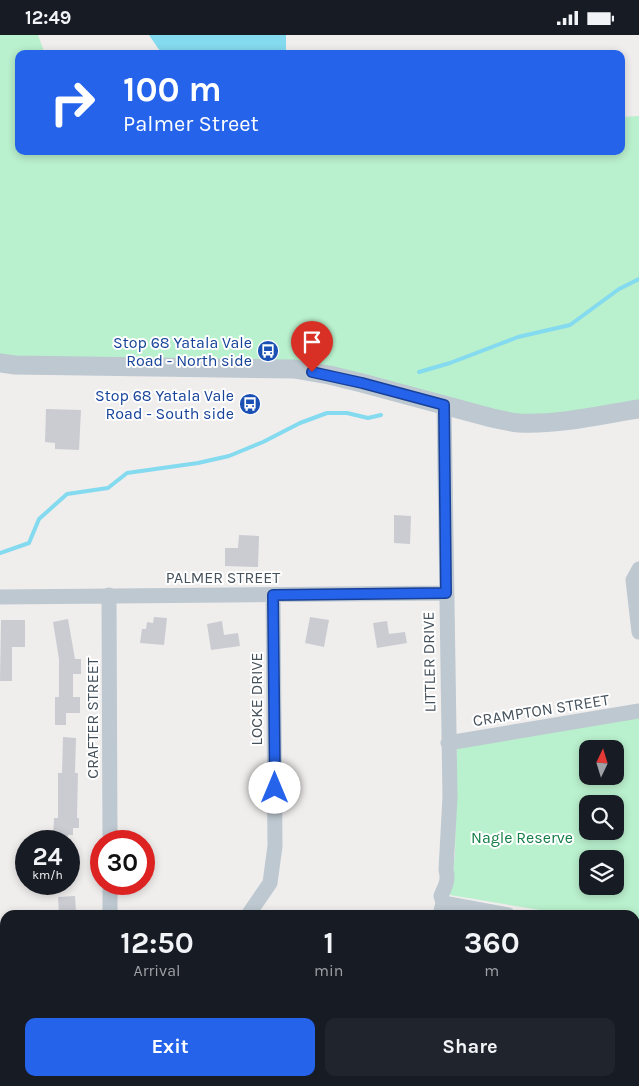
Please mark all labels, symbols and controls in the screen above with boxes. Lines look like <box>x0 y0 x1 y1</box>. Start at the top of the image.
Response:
text: 12:49 <box>25 7 71 29</box>
text: 100 m <box>123 69 222 110</box>
icon: right <box>40 70 105 135</box>
text: Palmer Street <box>123 111 259 137</box>
pin <box>291 321 333 372</box>
icon: arrive <box>298 328 326 356</box>
place label: Stop 68 Yatala Vale Road - North side <box>113 333 252 370</box>
bus stop icon: Stop 68 Yatala Vale Road - North side <box>256 339 280 363</box>
place label: Stop 68 Yatala Vale Road - South side <box>95 386 234 423</box>
bus stop icon: Stop 68 Yatala Vale Road - South side <box>238 392 262 416</box>
street label: PALMER STREET <box>166 568 280 587</box>
street label: LITTLER DRIVE <box>419 611 439 713</box>
street label: LOCKE DRIVE <box>247 653 266 745</box>
street label: CRAFTER STREET <box>83 657 102 779</box>
street label: CRAMPTON STREET <box>471 690 611 730</box>
north arrow <box>579 740 624 785</box>
map controls <box>579 740 624 895</box>
position arrow <box>248 761 300 813</box>
button: search <box>579 795 624 840</box>
park label: Nagle Reserve <box>471 828 573 847</box>
speed limit sign: 30 <box>90 830 155 895</box>
text: 24 <box>32 842 63 871</box>
button: layers <box>579 850 624 895</box>
text: km/h <box>32 868 63 882</box>
text: 12:50 <box>120 925 194 961</box>
text: 1 <box>323 925 334 961</box>
text: 360 <box>464 925 520 961</box>
text: Arrival <box>134 961 180 980</box>
text: min <box>314 961 343 980</box>
text: m <box>484 961 499 980</box>
button: Exit <box>25 1018 315 1076</box>
button: Share <box>325 1018 615 1076</box>

